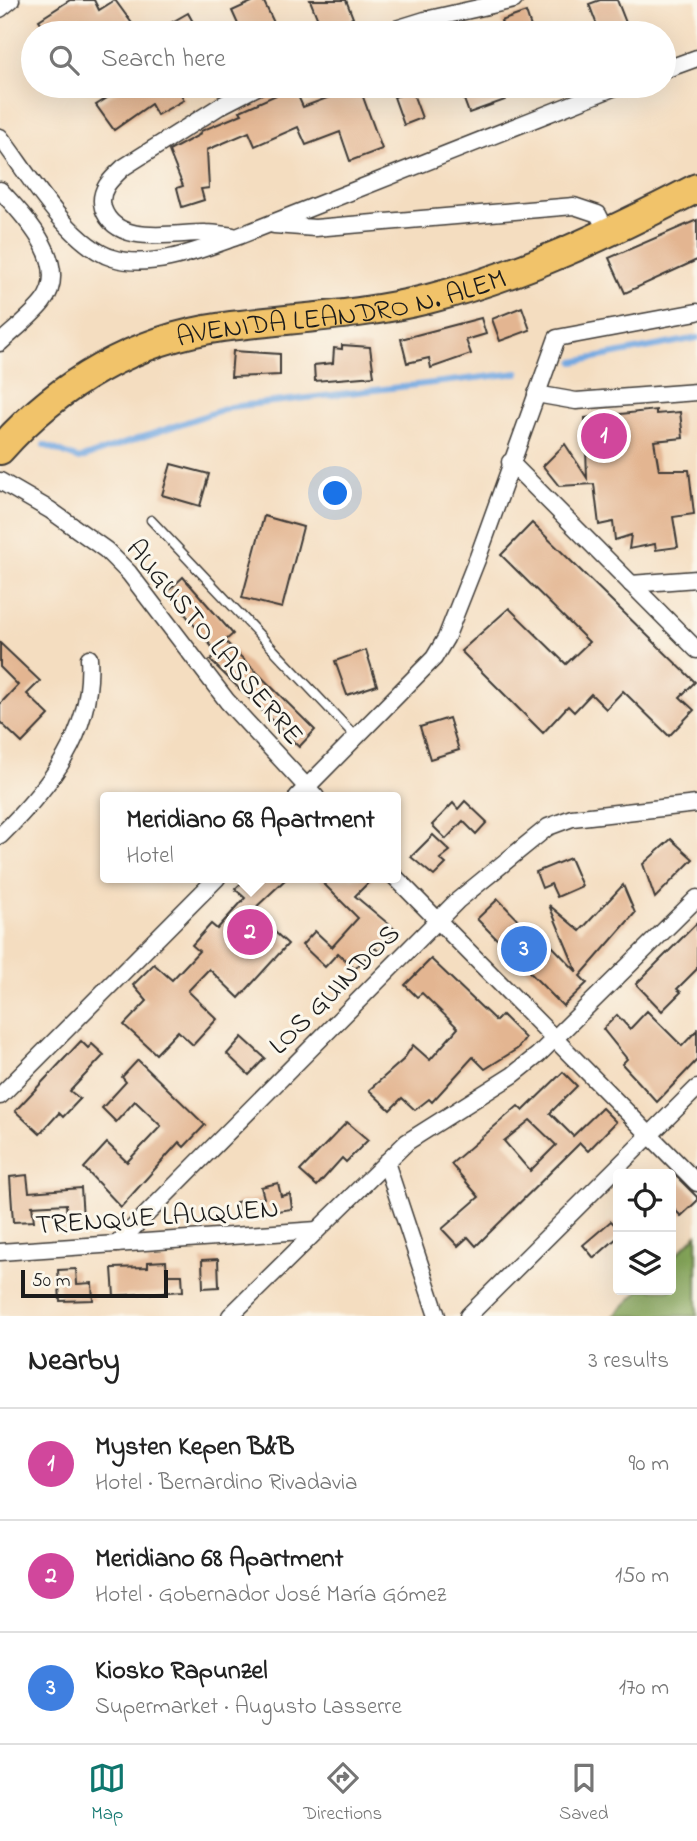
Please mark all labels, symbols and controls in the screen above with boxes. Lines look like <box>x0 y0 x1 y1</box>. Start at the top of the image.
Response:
search box <box>21 21 676 98</box>
icon: search <box>45 41 83 79</box>
text: Search here <box>101 41 226 79</box>
street label: AVENIDA LEANDRO N. ALEM <box>172 260 512 360</box>
pin: 1 <box>581 410 627 462</box>
your location <box>318 476 352 510</box>
street label: AUGUSTO LASSERRE <box>115 531 312 755</box>
popup <box>100 792 401 883</box>
text: Meridiano 68 Apartment <box>126 802 375 840</box>
text: Hotel <box>126 840 174 873</box>
pin: 2 <box>227 906 273 958</box>
street label: LOS GUINDOS <box>260 915 411 1066</box>
pin: 3 <box>501 923 547 975</box>
map controls <box>613 1169 676 1295</box>
button: locate <box>613 1169 676 1232</box>
street label: TRENQUE LAUQUEN <box>34 1190 280 1247</box>
button: layers <box>613 1232 676 1295</box>
scale bar <box>21 1267 168 1299</box>
text: 50 m <box>32 1268 71 1295</box>
text: Nearby <box>28 1340 120 1384</box>
text: 3 results <box>588 1345 669 1378</box>
text: Mysten Kepen B&B <box>95 1429 294 1467</box>
text: 1 <box>47 1448 55 1481</box>
text: 90 m <box>629 1448 669 1481</box>
text: Hotel · Bernardino Rivadavia <box>95 1467 357 1500</box>
text: Meridiano 68 Apartment <box>95 1541 343 1579</box>
text: 2 <box>45 1560 57 1593</box>
text: 150 m <box>615 1560 669 1593</box>
text: Hotel · Gobernador José María Gómez <box>95 1579 446 1612</box>
text: Kiosko Rapunzel <box>95 1653 268 1691</box>
text: 3 <box>46 1672 56 1705</box>
text: 170 m <box>619 1672 669 1705</box>
text: Supermarket · Augusto Lasserre <box>95 1691 402 1724</box>
tab: Map <box>88 1759 126 1828</box>
tab: Directions <box>303 1759 382 1828</box>
tab: Saved <box>559 1759 609 1828</box>

